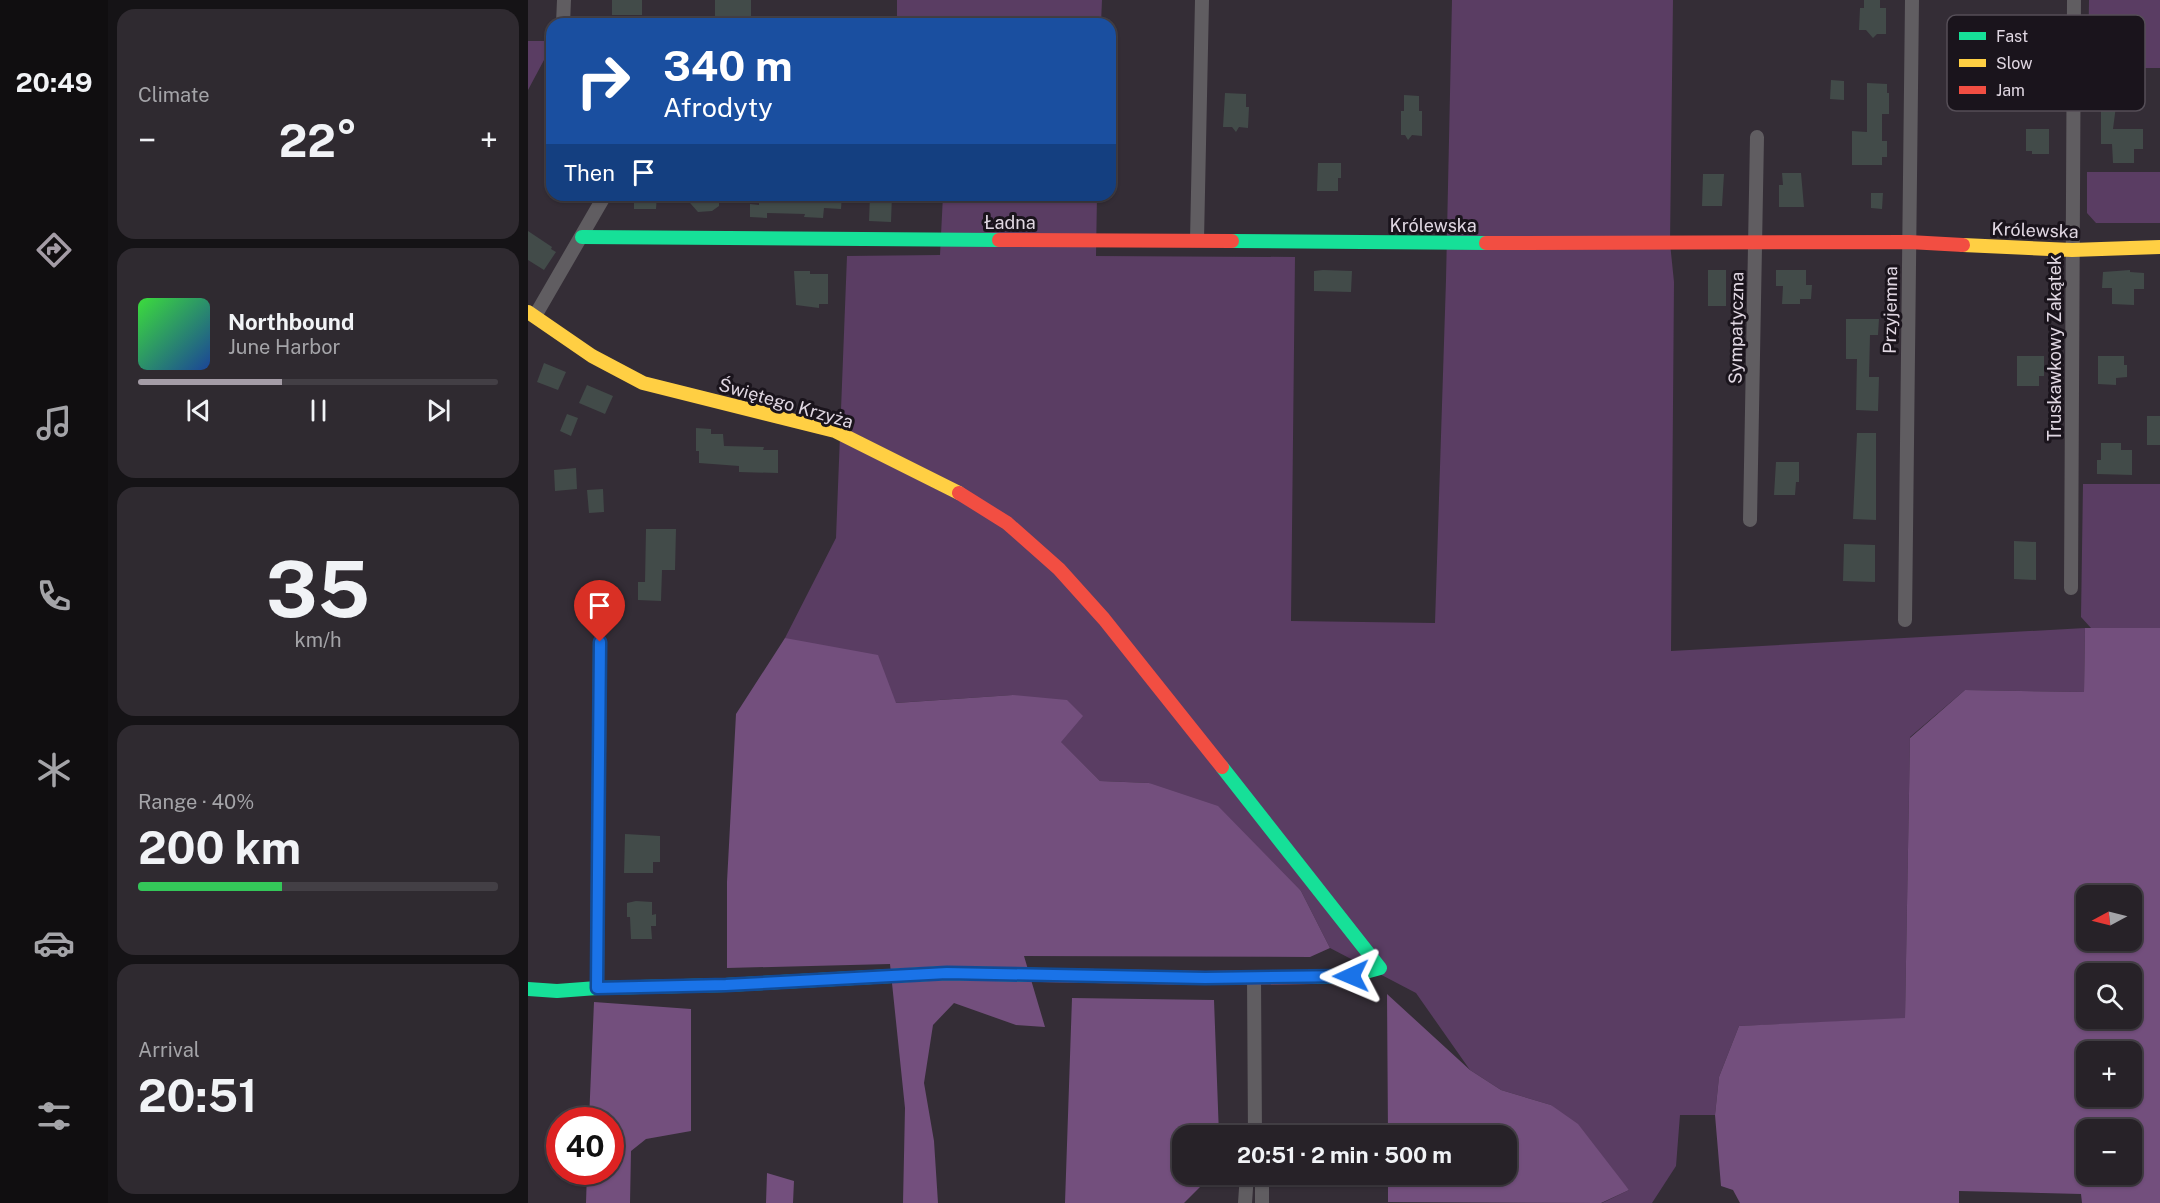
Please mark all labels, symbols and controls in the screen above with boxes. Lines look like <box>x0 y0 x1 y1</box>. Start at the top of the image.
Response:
legend <box>1947 15 2145 111</box>
text: Fast <box>1996 27 2028 46</box>
text: 340 m <box>663 41 793 90</box>
icon: right <box>564 42 642 120</box>
text: Slow <box>1996 54 2033 73</box>
text: 20:49 <box>15 66 93 98</box>
text: Jam <box>1996 81 2025 100</box>
text: Climate <box>138 83 210 107</box>
text: Afrodyty <box>663 91 773 123</box>
text: 22° <box>279 114 357 167</box>
text: − <box>138 121 156 159</box>
text: + <box>480 121 498 159</box>
icon: arrive <box>627 156 660 189</box>
text: Then <box>564 160 615 186</box>
street label: Ładna <box>984 212 1036 233</box>
street label: Królewska <box>1389 215 1477 236</box>
street label: Królewska <box>1991 218 2079 242</box>
icon: directions <box>33 229 75 271</box>
street label: Truskawkowy Zakątek <box>2044 255 2065 441</box>
street label: Przyjemna <box>1879 266 1901 354</box>
street label: Sympatyczna <box>1725 272 1747 384</box>
text: Northbound <box>228 309 354 335</box>
text: June Harbor <box>228 335 340 359</box>
street label: Świętego Krzyża <box>716 373 856 432</box>
icon: previous <box>182 394 215 427</box>
icon: pause <box>302 394 335 427</box>
icon: next <box>422 394 455 427</box>
icon: music <box>33 402 75 444</box>
text: 35 <box>266 543 370 635</box>
icon: phone <box>33 575 75 617</box>
pin <box>574 580 625 642</box>
icon: arrive <box>583 589 616 622</box>
text: km/h <box>294 628 342 652</box>
icon: climate <box>33 749 75 791</box>
text: Range · 40% <box>138 790 254 814</box>
text: 200 km <box>138 821 301 874</box>
north arrow <box>2076 885 2142 951</box>
map controls <box>2076 885 2142 1185</box>
icon: car <box>33 922 75 964</box>
position arrow <box>1319 944 1383 1008</box>
button: search <box>2076 963 2142 1029</box>
text: Arrival <box>138 1038 200 1062</box>
button: + <box>2076 1041 2142 1107</box>
text: 20:51 <box>138 1069 257 1122</box>
icon: filters <box>33 1095 75 1137</box>
speed limit sign: 40 <box>546 1107 624 1185</box>
button: − <box>2076 1119 2142 1185</box>
text: 20:51 · 2 min · 500 m <box>1237 1142 1452 1168</box>

